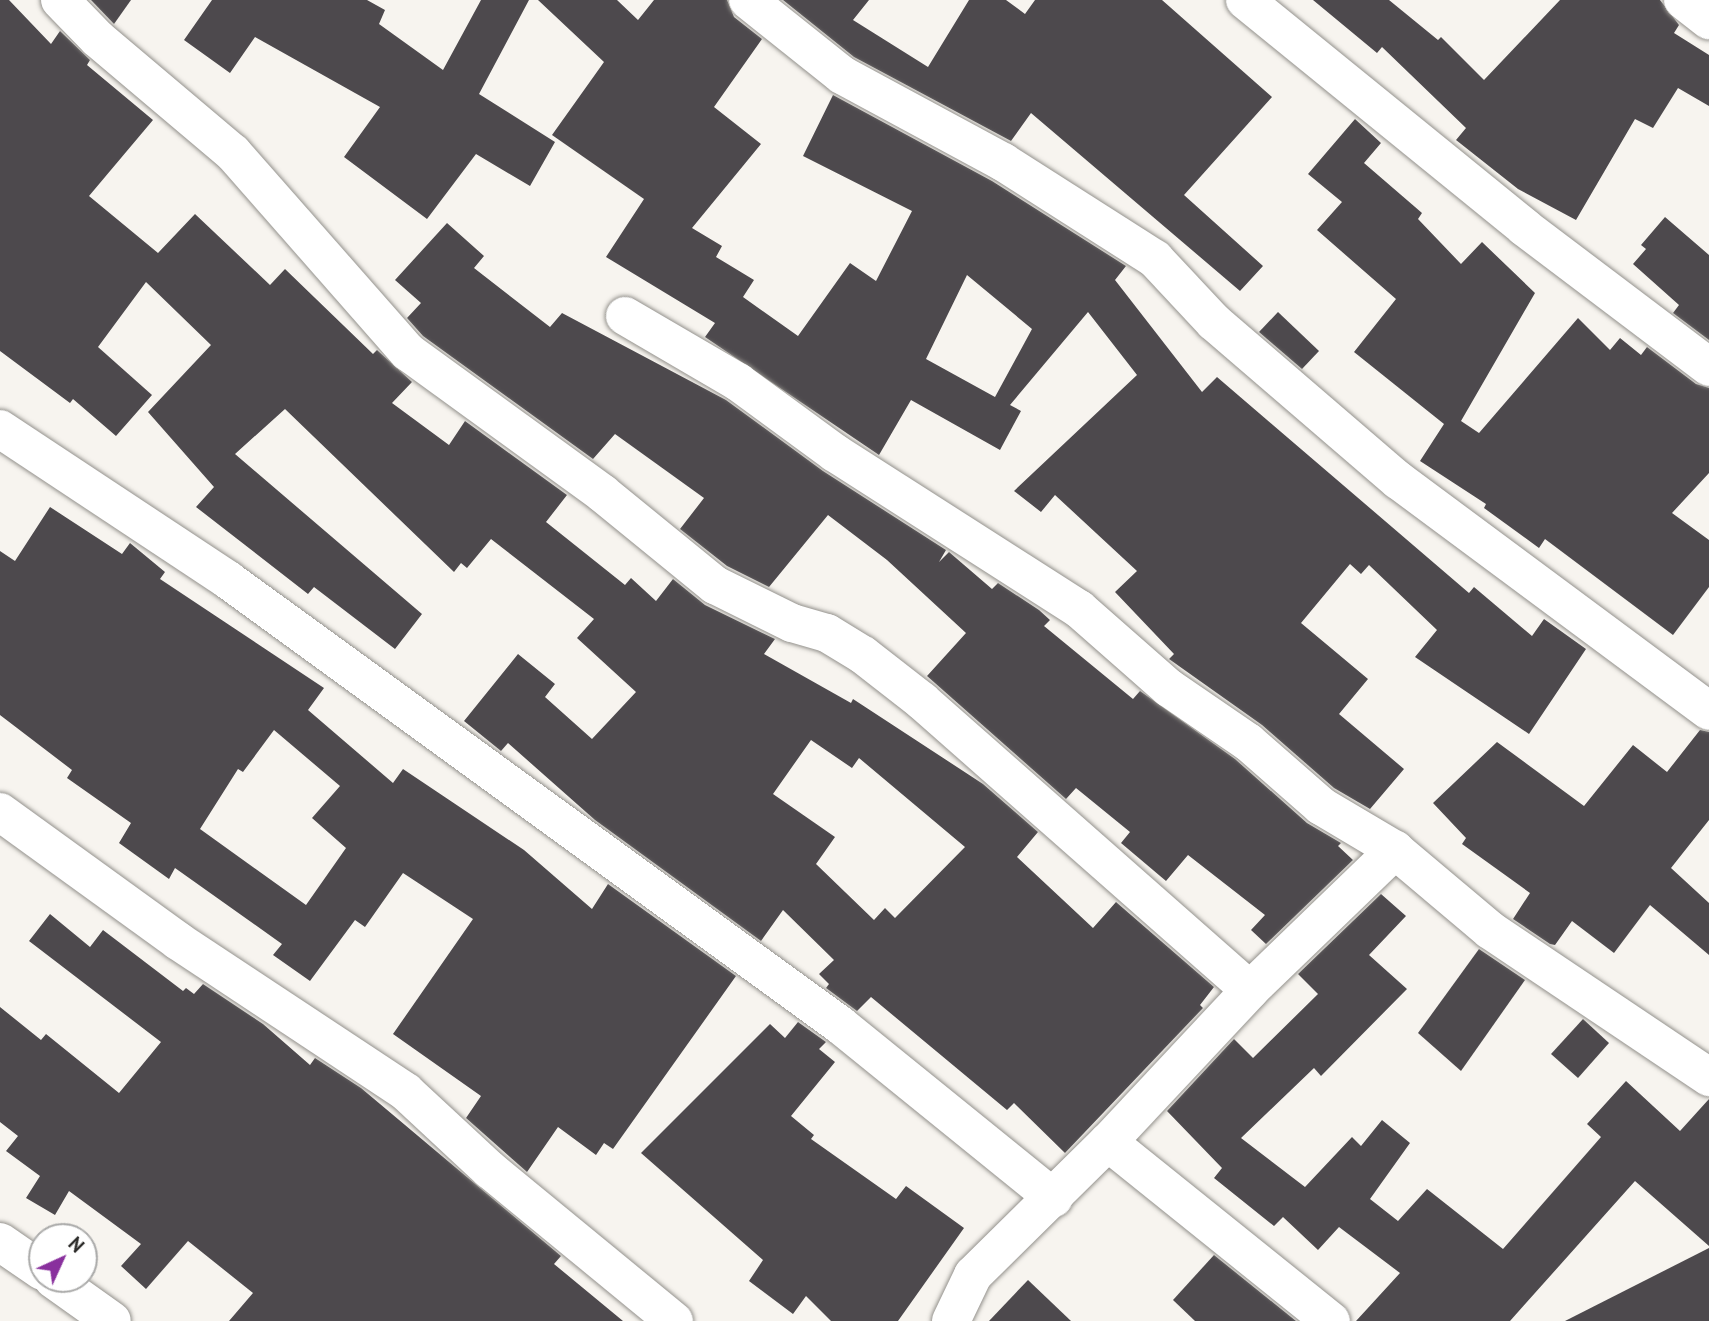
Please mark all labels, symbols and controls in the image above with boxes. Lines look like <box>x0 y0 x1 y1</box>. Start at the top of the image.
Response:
north arrow <box>28 1223 98 1293</box>
text: N <box>64 1232 89 1257</box>

